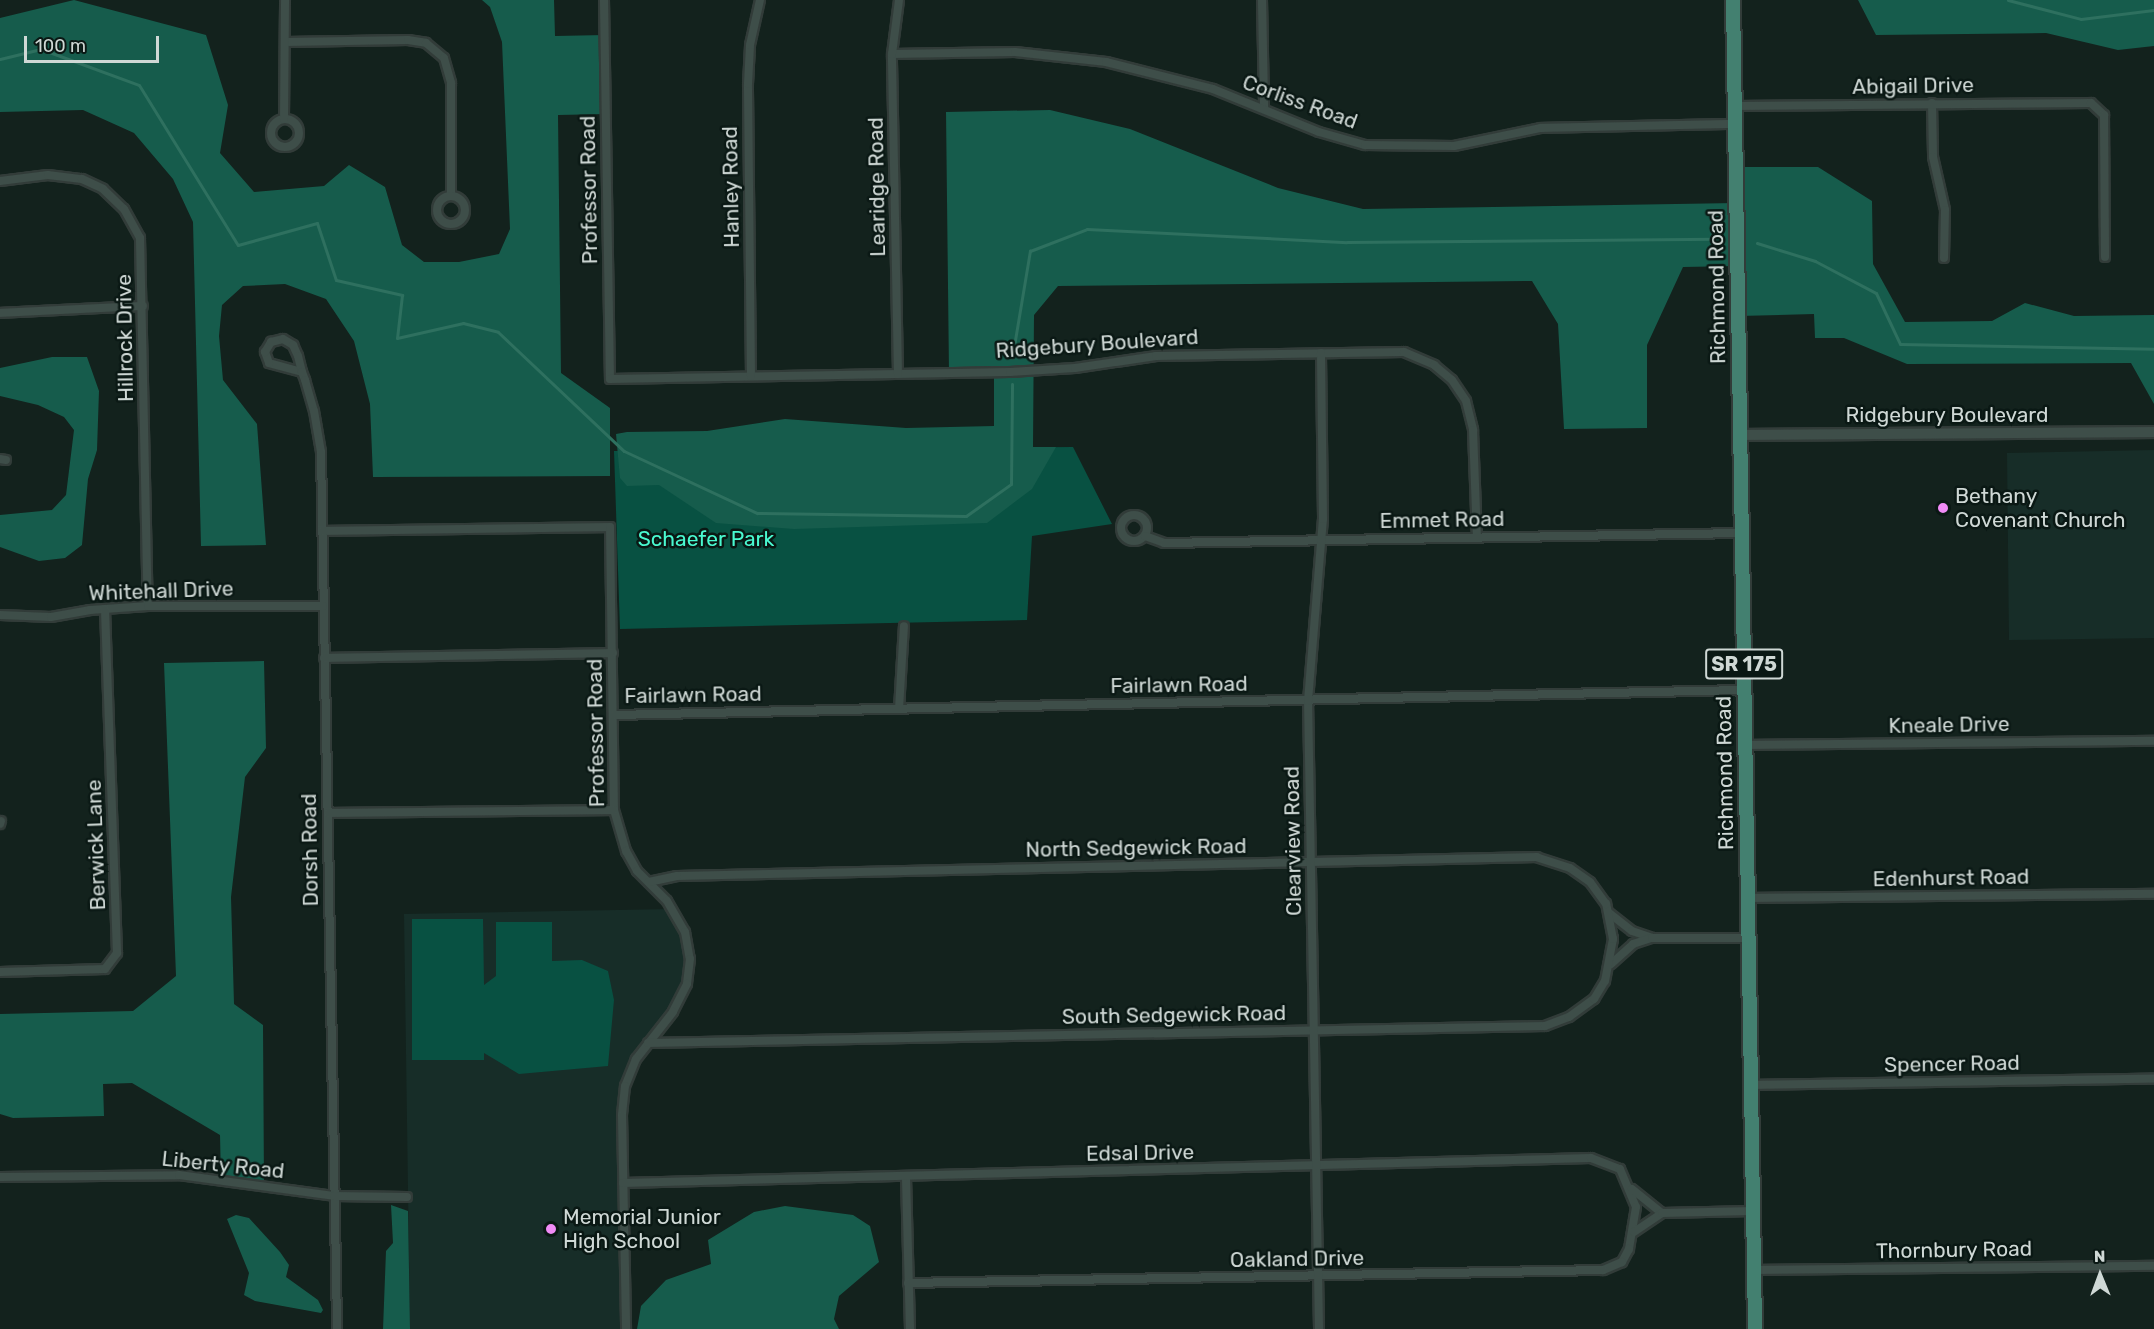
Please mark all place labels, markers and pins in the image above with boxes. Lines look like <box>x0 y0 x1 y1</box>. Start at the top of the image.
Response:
place label: Bethany Covenant Church <box>1955 483 2125 533</box>
marker: Bethany Covenant Church <box>1936 501 1950 515</box>
place label: Memorial Junior High School <box>563 1204 721 1254</box>
marker: Memorial Junior High School <box>544 1222 558 1236</box>

